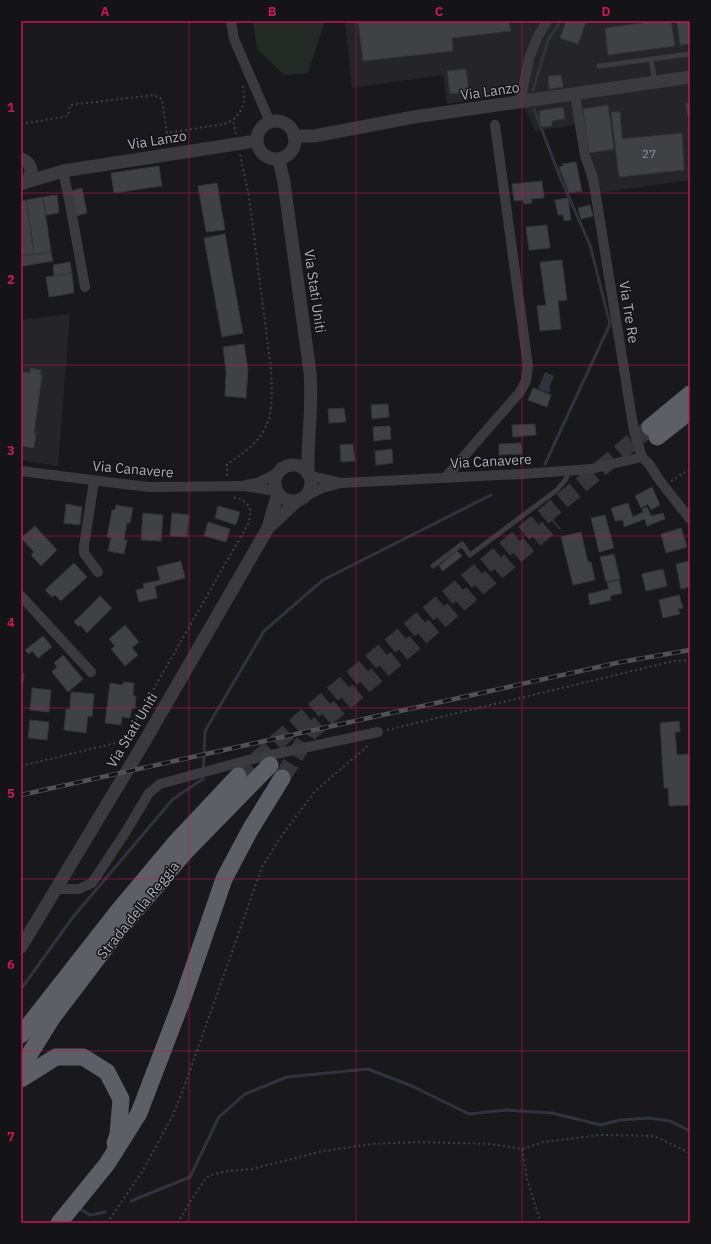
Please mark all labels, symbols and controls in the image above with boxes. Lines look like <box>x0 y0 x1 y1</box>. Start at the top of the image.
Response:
text: A <box>101 3 110 20</box>
text: B <box>268 3 277 20</box>
text: C <box>435 3 444 20</box>
text: D <box>601 3 611 20</box>
street label: Via Lanzo <box>459 78 521 104</box>
text: 1 <box>7 99 15 116</box>
street label: Via Lanzo <box>126 126 188 154</box>
house number: 27 <box>642 146 656 161</box>
street label: Via Stati Uniti <box>300 248 330 334</box>
text: 2 <box>7 271 15 288</box>
street label: Via Tre Re <box>615 280 643 345</box>
text: 3 <box>7 442 15 459</box>
street label: Via Canavere <box>450 450 532 472</box>
street label: Via Canavere <box>92 456 175 482</box>
text: 4 <box>7 614 15 631</box>
street label: Via Stati Uniti <box>103 689 161 771</box>
text: 5 <box>7 785 15 802</box>
street label: Strada della Reggia <box>93 857 183 963</box>
text: 6 <box>7 956 15 973</box>
text: 7 <box>7 1128 15 1145</box>

